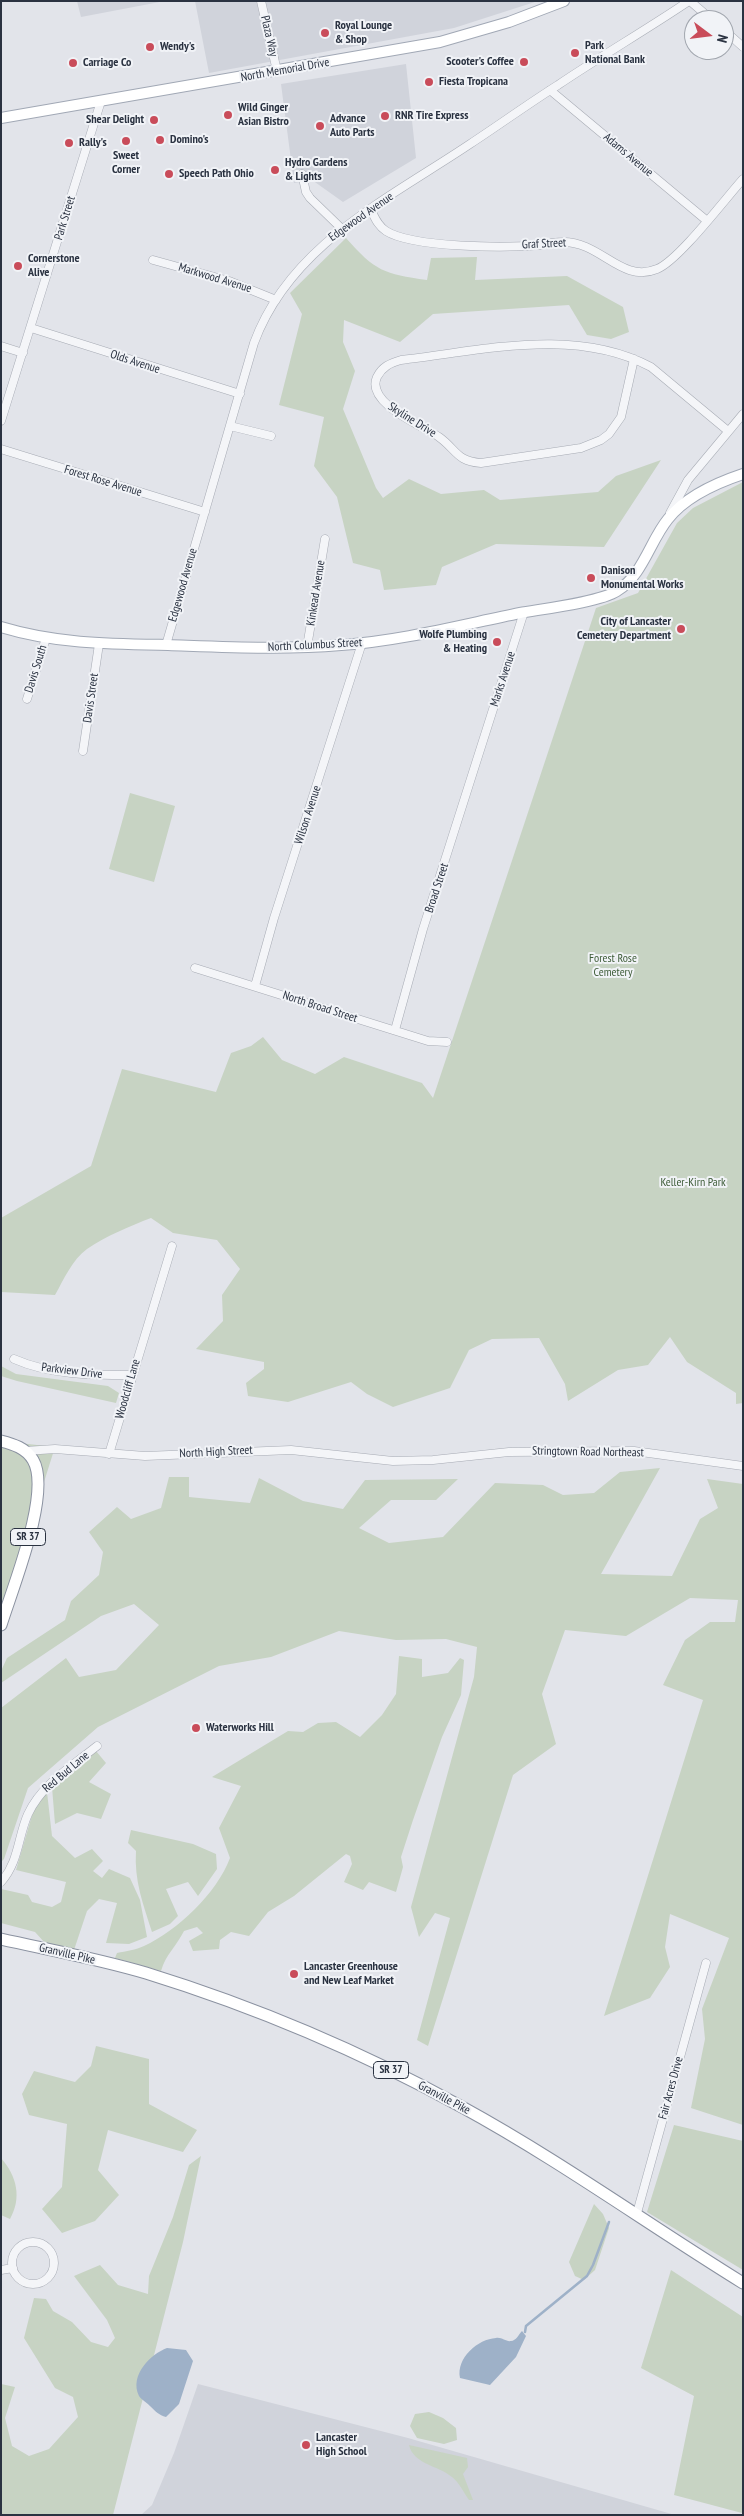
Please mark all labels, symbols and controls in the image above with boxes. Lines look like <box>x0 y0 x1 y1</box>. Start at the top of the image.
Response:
north arrow <box>684 10 734 60</box>
street label: Plaza Way <box>257 14 281 58</box>
place label: Royal Lounge & Shop <box>335 19 392 47</box>
marker: Royal Lounge & Shop <box>319 27 331 39</box>
text: N <box>713 33 732 45</box>
place label: Park National Bank <box>585 39 645 67</box>
place label: Wendy's <box>160 40 195 54</box>
marker: Wendy's <box>144 41 156 53</box>
marker: Park National Bank <box>569 47 581 59</box>
street label: North Memorial Drive <box>240 55 330 85</box>
place label: Scooter's Coffee <box>446 55 514 69</box>
place label: Carriage Co <box>83 56 131 70</box>
marker: Scooter's Coffee <box>518 56 530 68</box>
marker: Carriage Co <box>67 57 79 69</box>
place label: Fiesta Tropicana <box>439 75 508 89</box>
marker: Fiesta Tropicana <box>423 76 435 88</box>
place label: Wild Ginger Asian Bistro <box>238 101 289 129</box>
marker: Wild Ginger Asian Bistro <box>222 109 234 121</box>
place label: RNR Tire Express <box>395 109 468 123</box>
marker: RNR Tire Express <box>379 110 391 122</box>
place label: Advance Auto Parts <box>330 112 375 140</box>
place label: Shear Delight <box>86 113 144 127</box>
marker: Shear Delight <box>148 114 160 126</box>
marker: Advance Auto Parts <box>314 120 326 132</box>
street label: Adams Avenue <box>600 130 656 180</box>
place label: Domino's <box>170 133 208 147</box>
marker: Domino's <box>154 134 166 146</box>
marker: Sweet Corner <box>120 135 132 147</box>
place label: Rally's <box>79 136 107 150</box>
marker: Rally's <box>63 137 75 149</box>
place label: Sweet Corner <box>112 149 140 177</box>
place label: Hydro Gardens & Lights <box>285 156 347 184</box>
marker: Hydro Gardens & Lights <box>269 164 281 176</box>
place label: Speech Path Ohio <box>179 167 254 181</box>
marker: Speech Path Ohio <box>163 168 175 180</box>
street label: Edgewood Avenue <box>326 189 396 245</box>
street label: Park Street <box>52 194 78 242</box>
street label: Graf Street <box>521 236 567 252</box>
place label: Cornerstone Alive <box>28 252 80 280</box>
marker: Cornerstone Alive <box>12 260 24 272</box>
street label: Markwood Avenue <box>177 260 253 296</box>
street label: Olds Avenue <box>108 347 162 377</box>
street label: Skyline Drive <box>385 400 439 440</box>
street label: Forest Rose Avenue <box>62 462 144 500</box>
street label: Edgewood Avenue <box>166 547 200 623</box>
street label: Kinkead Avenue <box>304 559 328 627</box>
place label: Danison Monumental Works <box>601 564 683 592</box>
marker: Danison Monumental Works <box>585 572 597 584</box>
place label: City of Lancaster Cemetery Department <box>577 615 671 643</box>
marker: City of Lancaster Cemetery Department <box>675 623 687 635</box>
place label: Wolfe Plumbing & Heating <box>419 628 487 656</box>
street label: North Columbus Street <box>268 635 362 655</box>
marker: Wolfe Plumbing & Heating <box>491 636 503 648</box>
street label: Davis South <box>22 643 50 695</box>
street label: Marks Avenue <box>487 650 519 708</box>
street label: Davis Street <box>80 672 102 724</box>
street label: Wilson Avenue <box>292 784 324 846</box>
street label: Broad Street <box>422 861 452 915</box>
park label: Forest Rose Cemetery <box>589 952 637 980</box>
street label: North Broad Street <box>281 988 359 1026</box>
park label: Keller-Kirn Park <box>660 1176 726 1190</box>
street label: Woodcliff Lane <box>113 1357 143 1421</box>
street label: Parkview Drive <box>41 1360 103 1382</box>
street label: North High Street <box>179 1443 253 1461</box>
street label: Stringtown Road Northeast <box>532 1444 644 1460</box>
road number: SR 37 <box>10 1528 46 1545</box>
place label: Waterworks Hill <box>206 1721 274 1735</box>
marker: Waterworks Hill <box>190 1722 202 1734</box>
street label: Red Bud Lane <box>40 1748 92 1796</box>
street label: Granville Pike <box>38 1941 96 1967</box>
place label: Lancaster Greenhouse and New Leaf Market <box>304 1960 398 1988</box>
marker: Lancaster Greenhouse and New Leaf Market <box>288 1968 300 1980</box>
street label: Fair Acres Drive <box>656 2055 686 2121</box>
road number: SR 37 <box>374 2062 408 2078</box>
street label: Granville Pike <box>415 2078 473 2118</box>
place label: Lancaster High School <box>316 2431 367 2459</box>
marker: Lancaster High School <box>300 2439 312 2451</box>

